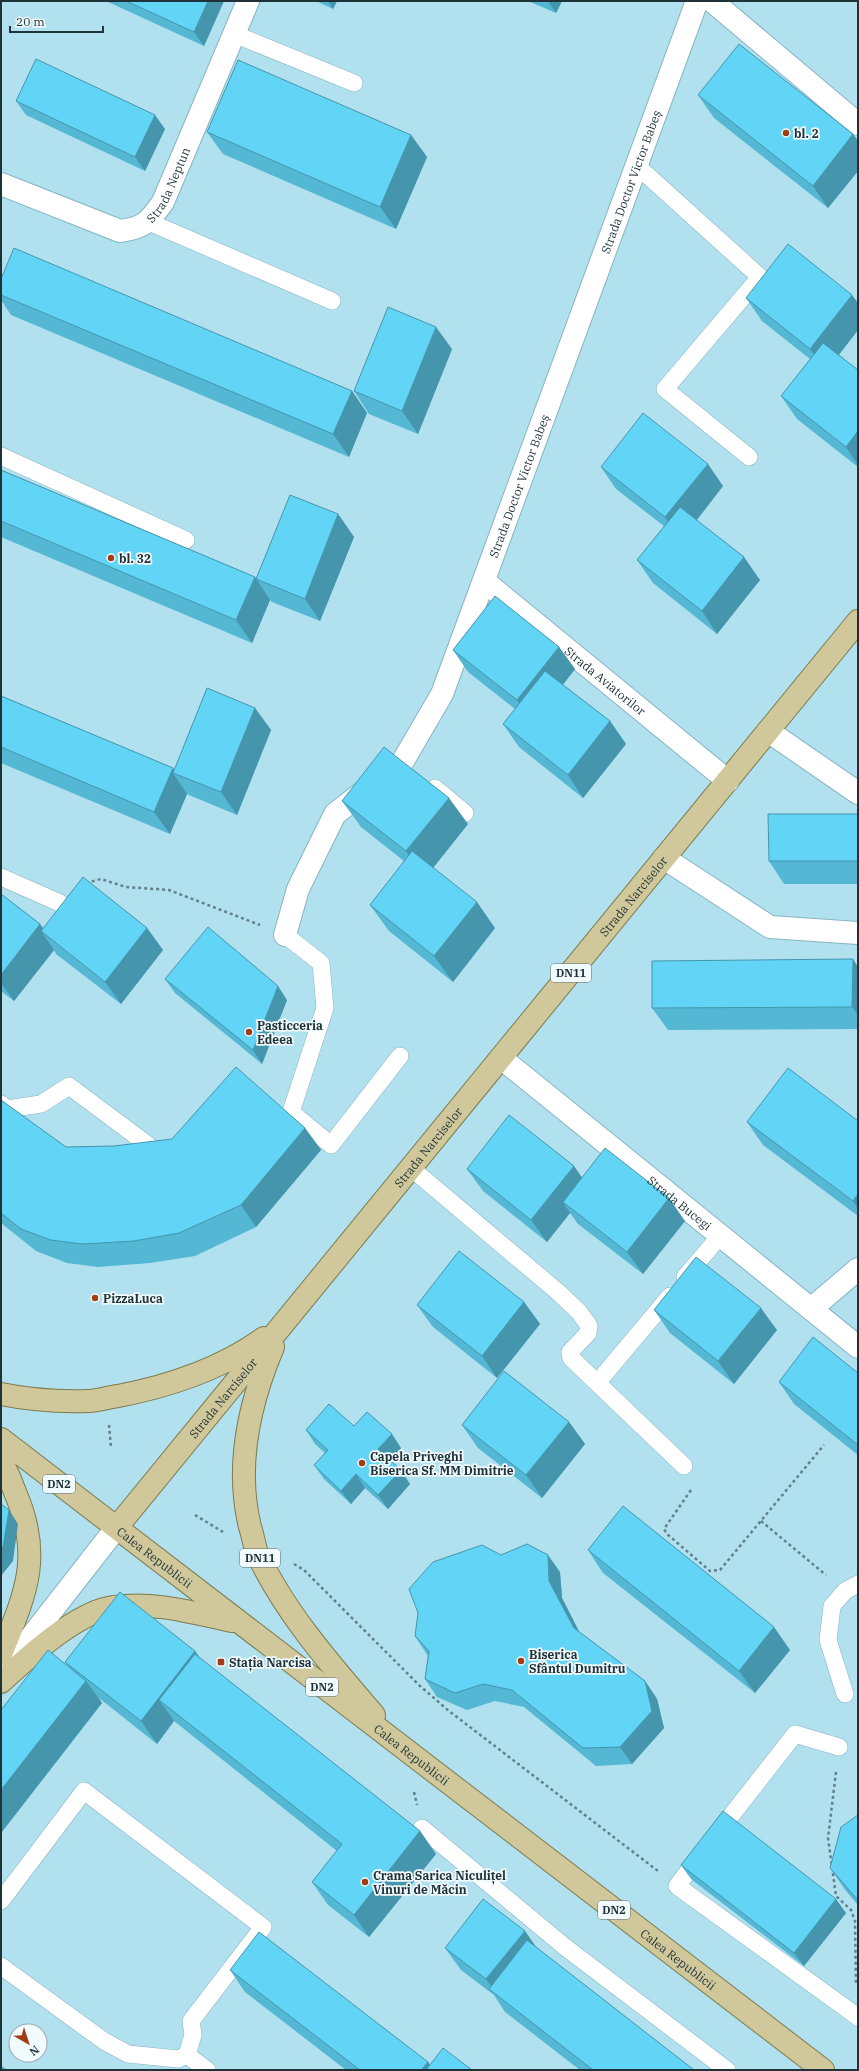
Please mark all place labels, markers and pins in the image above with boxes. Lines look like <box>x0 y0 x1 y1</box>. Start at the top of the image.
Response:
place label: bl. 2 <box>794 126 819 141</box>
marker: bl. 2 <box>781 128 791 138</box>
place label: bl. 32 <box>119 551 151 566</box>
marker: bl. 32 <box>106 553 116 563</box>
place label: Pasticceria Edeea <box>257 1018 323 1047</box>
marker: Pasticceria Edeea <box>244 1027 254 1037</box>
place label: PizzaLuca <box>103 1291 163 1306</box>
marker: PizzaLuca <box>90 1293 100 1303</box>
place label: Capela Priveghi Biserica Sf. MM Dimitrie <box>370 1449 514 1478</box>
marker: Capela Priveghi Biserica Sf. MM Dimitrie <box>357 1458 367 1468</box>
place label: Biserica Sfântul Dumitru <box>529 1647 626 1676</box>
place label: Stația Narcisa <box>229 1655 312 1672</box>
marker: Biserica Sfântul Dumitru <box>516 1656 526 1666</box>
marker: Stația Narcisa <box>216 1657 226 1667</box>
place label: Crama Sarica Niculițel Vinuri de Măcin <box>373 1868 506 1897</box>
marker: Crama Sarica Niculițel Vinuri de Măcin <box>360 1877 370 1887</box>

